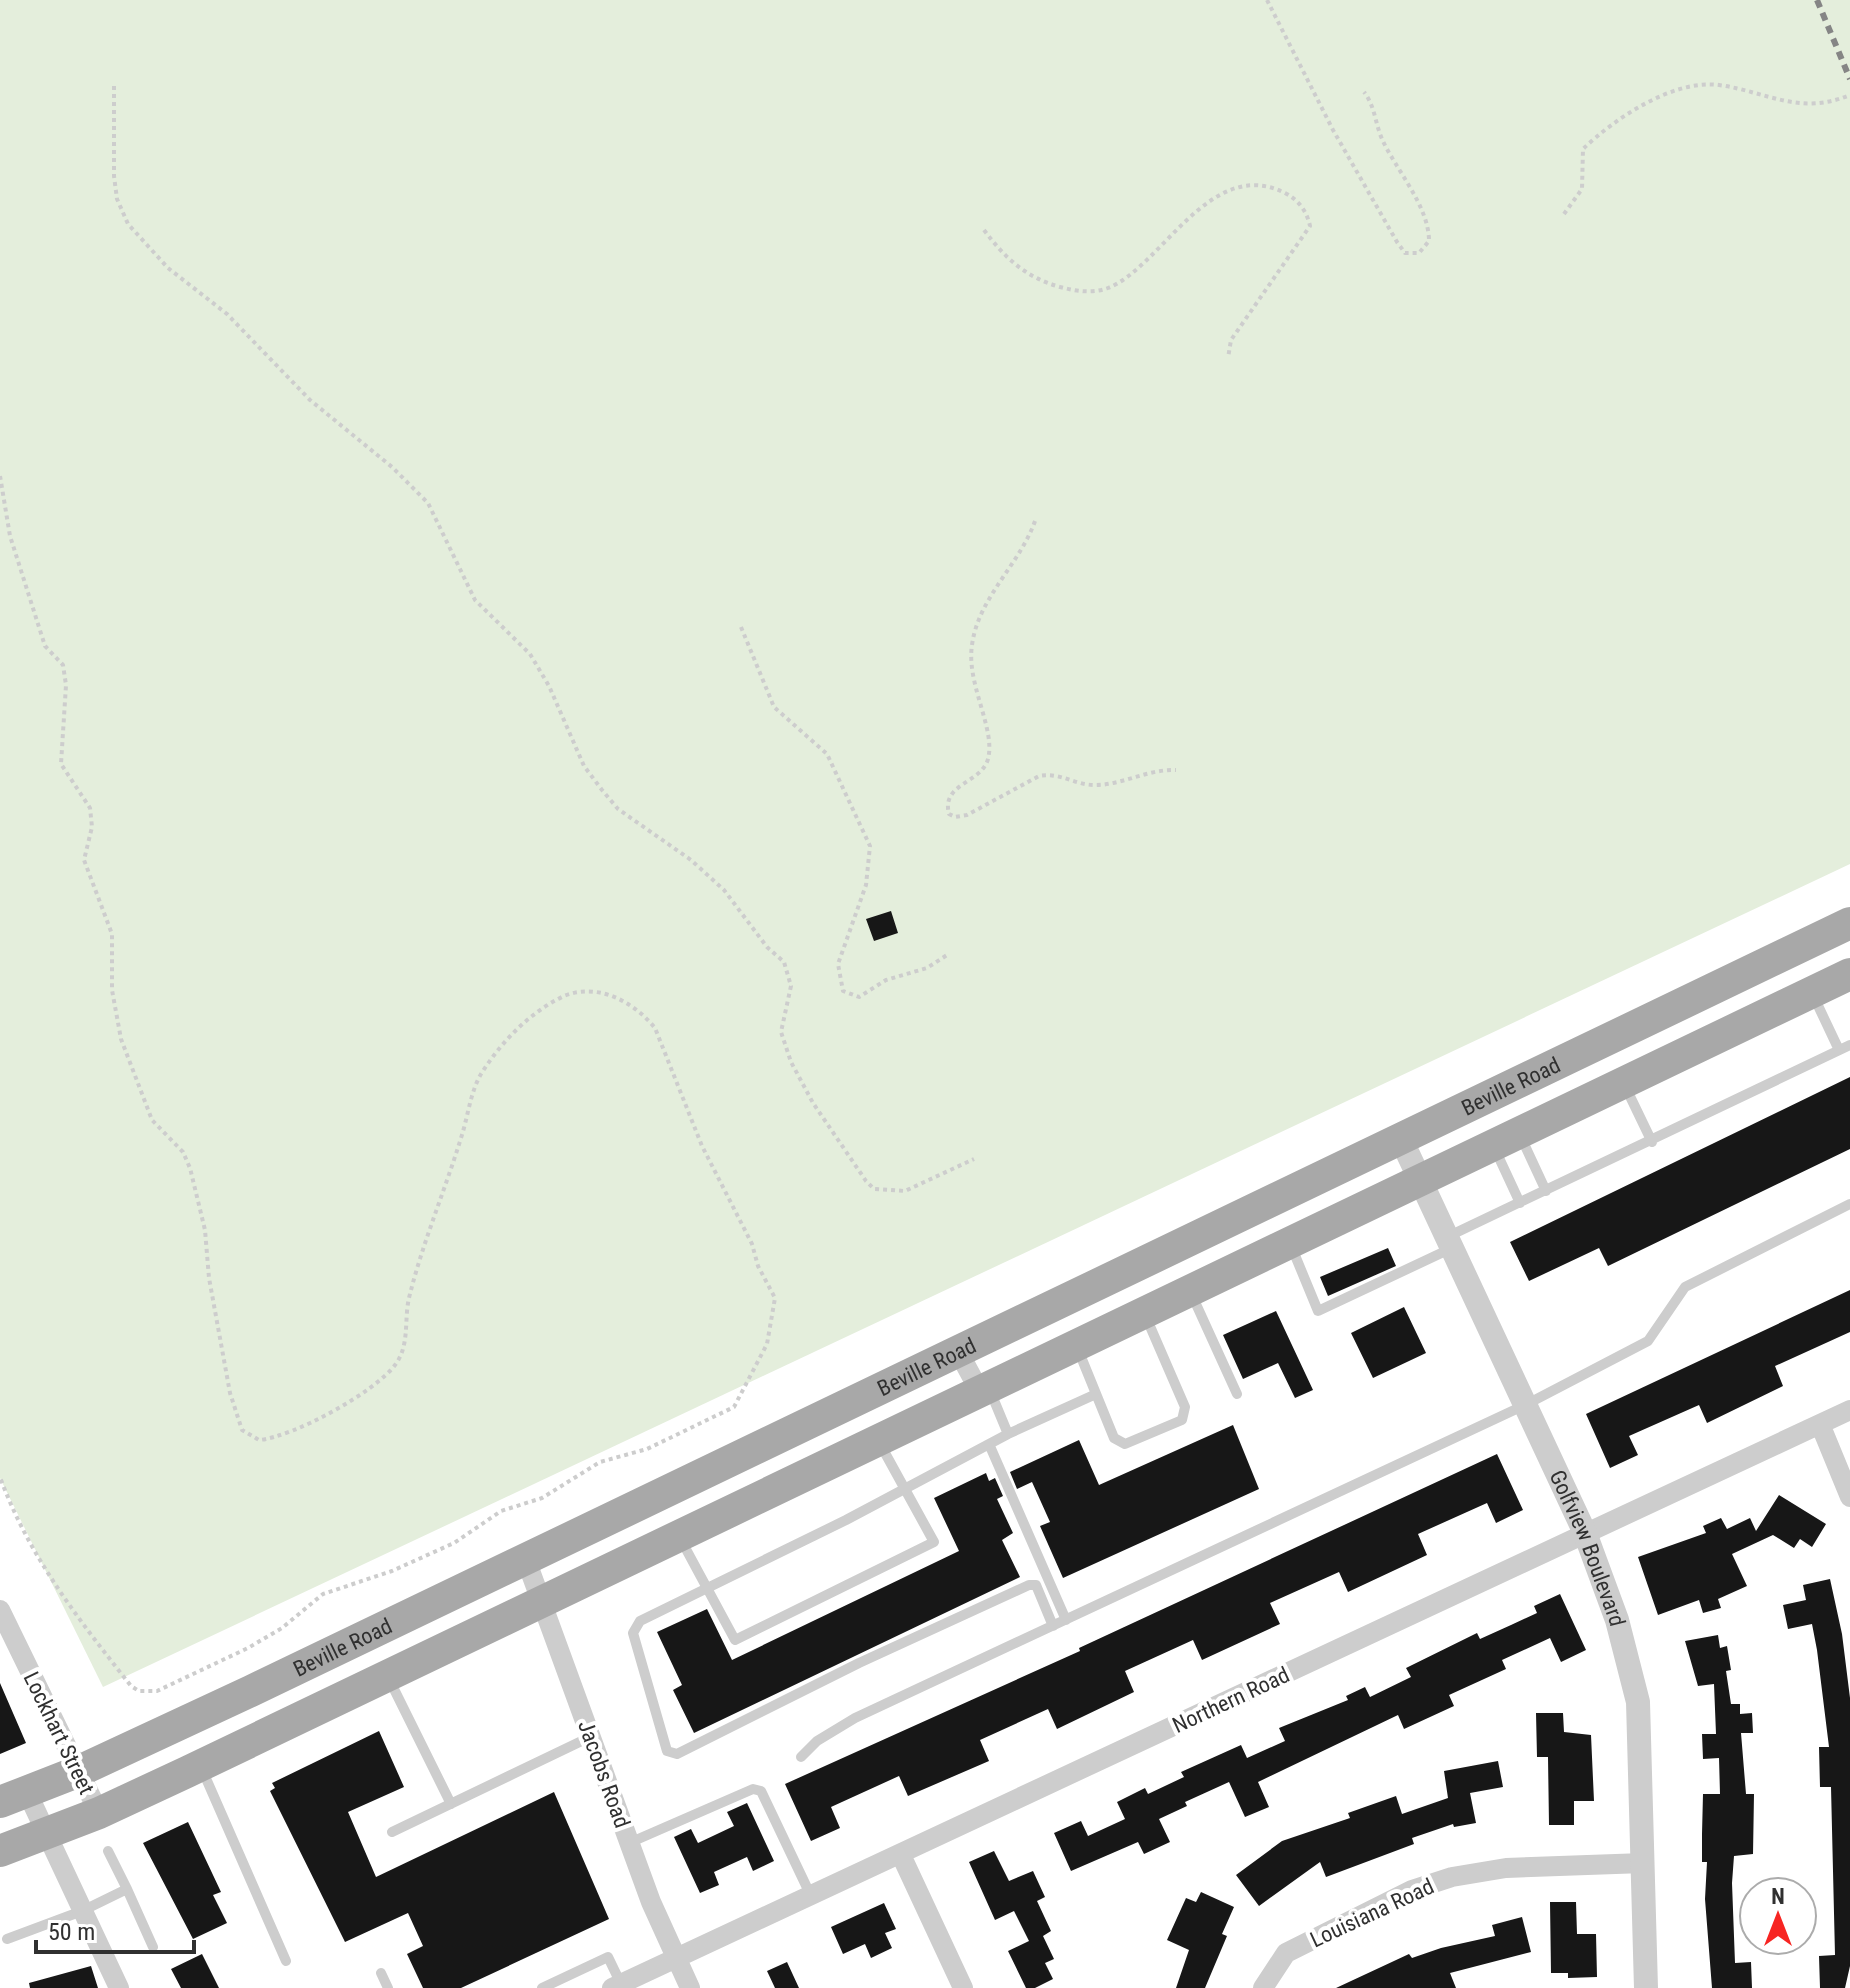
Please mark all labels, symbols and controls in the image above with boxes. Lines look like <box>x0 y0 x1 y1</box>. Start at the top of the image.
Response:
street label: Beville Road <box>1457 1052 1564 1120</box>
street label: Beville Road <box>873 1332 980 1401</box>
street label: Golfview Boulevard <box>1545 1466 1631 1629</box>
street label: Beville Road <box>289 1613 396 1681</box>
street label: Northern Road <box>1169 1662 1293 1738</box>
street label: Lockhart Street <box>19 1668 99 1798</box>
street label: Jacobs Road <box>573 1717 635 1831</box>
street label: Louisiana Road <box>1306 1874 1438 1952</box>
north arrow <box>1738 1876 1818 1956</box>
text: N <box>1771 1884 1785 1909</box>
scale bar <box>36 1904 194 1954</box>
text: 50 m <box>48 1918 95 1946</box>

